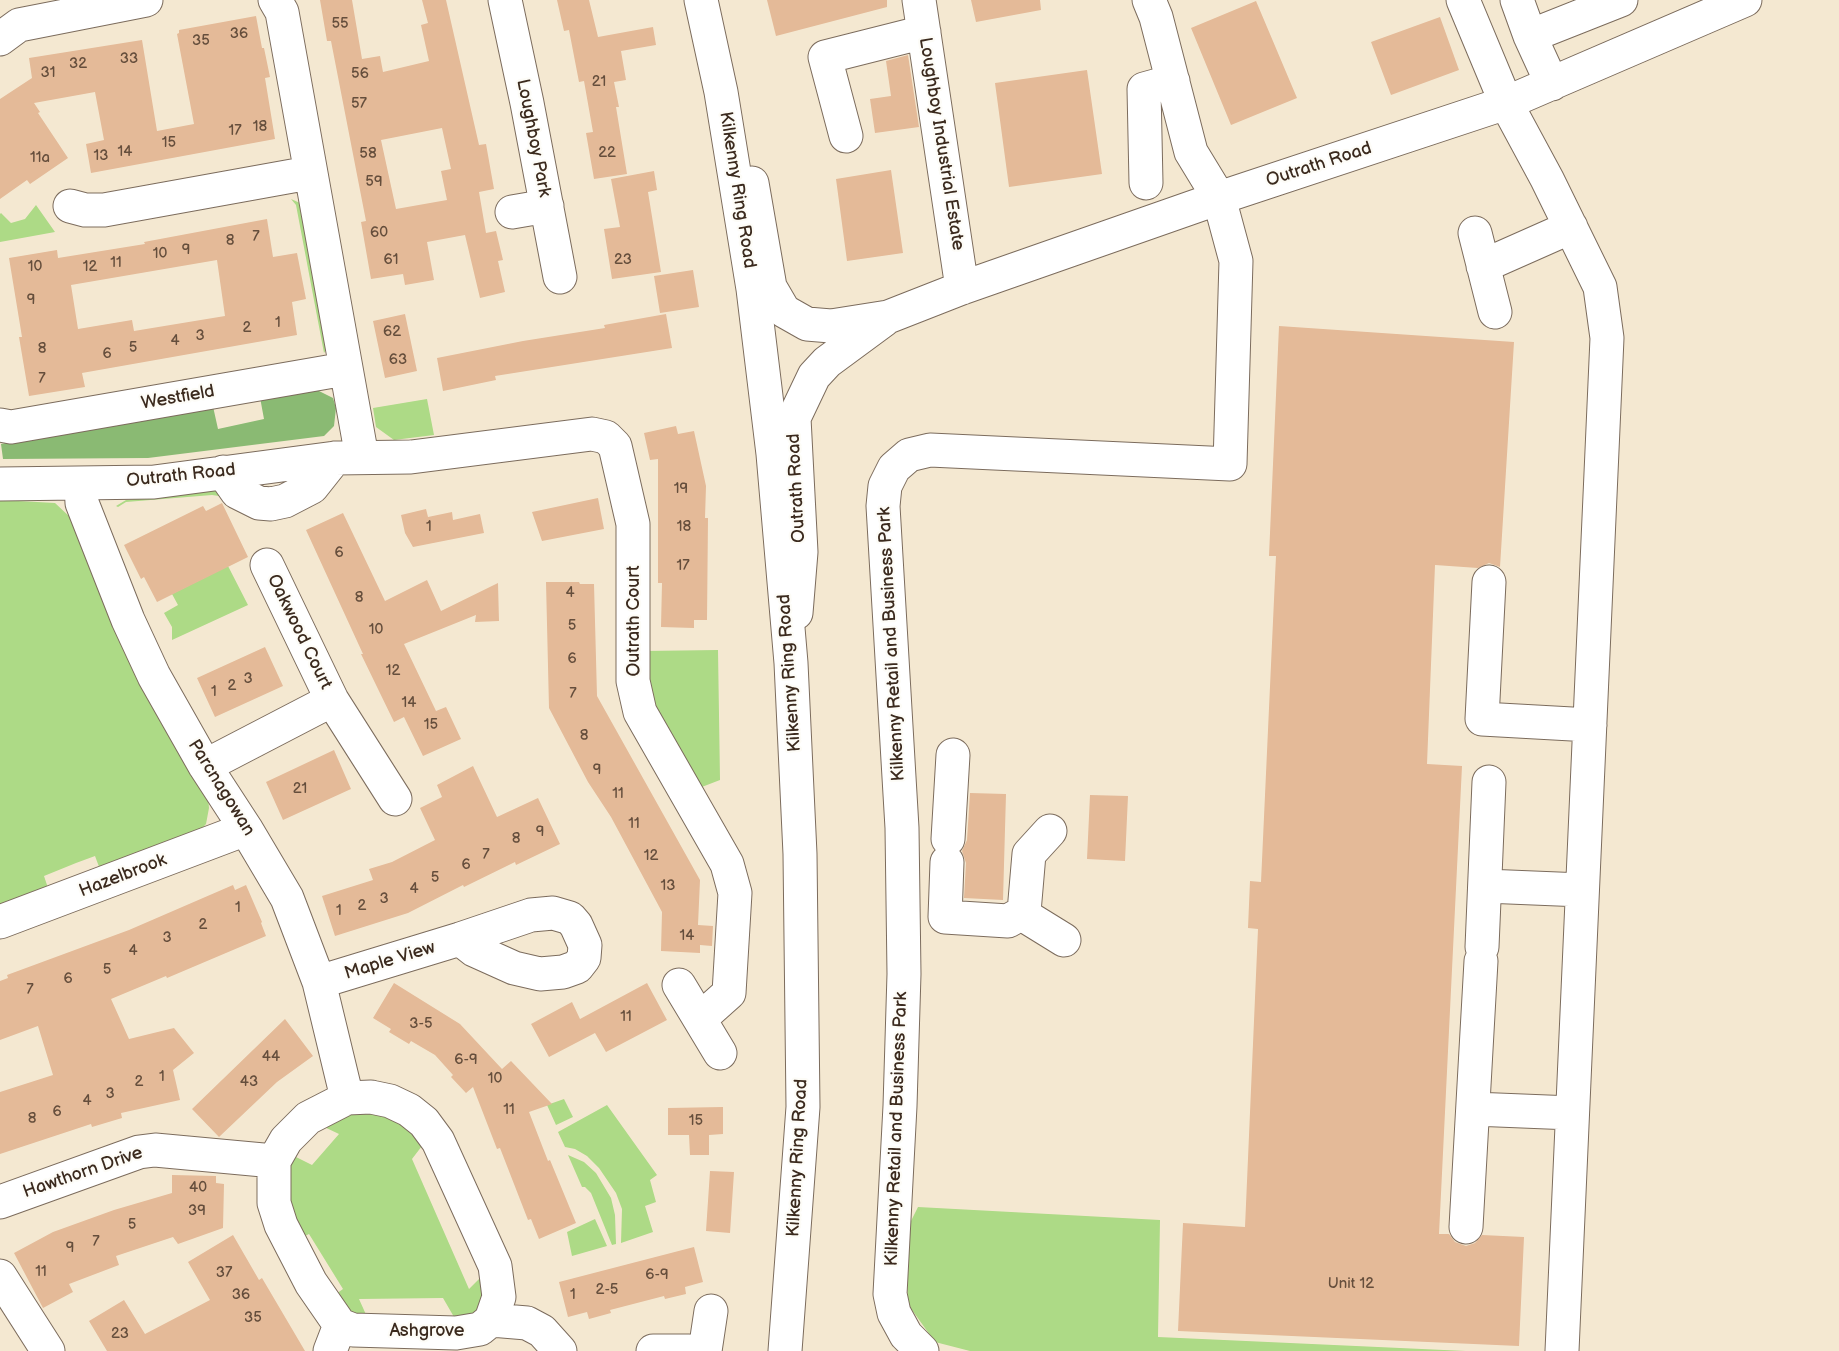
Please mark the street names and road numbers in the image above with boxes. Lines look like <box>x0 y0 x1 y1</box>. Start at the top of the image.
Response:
street label: Loughboy Industrial Estate <box>913 36 969 252</box>
street label: Loughboy Park <box>511 77 555 199</box>
street label: Kilkenny Ring Road <box>714 110 760 270</box>
street label: Outrath Road <box>1264 138 1374 192</box>
street label: Westfield <box>140 381 216 415</box>
street label: Outrath Road <box>783 433 811 543</box>
street label: Outrath Road <box>125 460 237 492</box>
street label: Kilkenny Retail and Business Park <box>874 506 910 782</box>
street label: Outrath Court <box>623 565 645 677</box>
street label: Oakwood Court <box>262 571 336 693</box>
street label: Kilkenny Ring Road <box>774 593 806 753</box>
street label: Parcnagowan <box>183 736 259 840</box>
street label: Hazelbrook <box>76 849 170 903</box>
street label: Maple View <box>342 937 438 985</box>
street label: Kilkenny Retail and Business Park <box>881 991 913 1267</box>
street label: Kilkenny Ring Road <box>783 1078 813 1238</box>
street label: Hawthorn Drive <box>20 1142 146 1204</box>
street label: Ashgrove <box>390 1320 464 1342</box>

